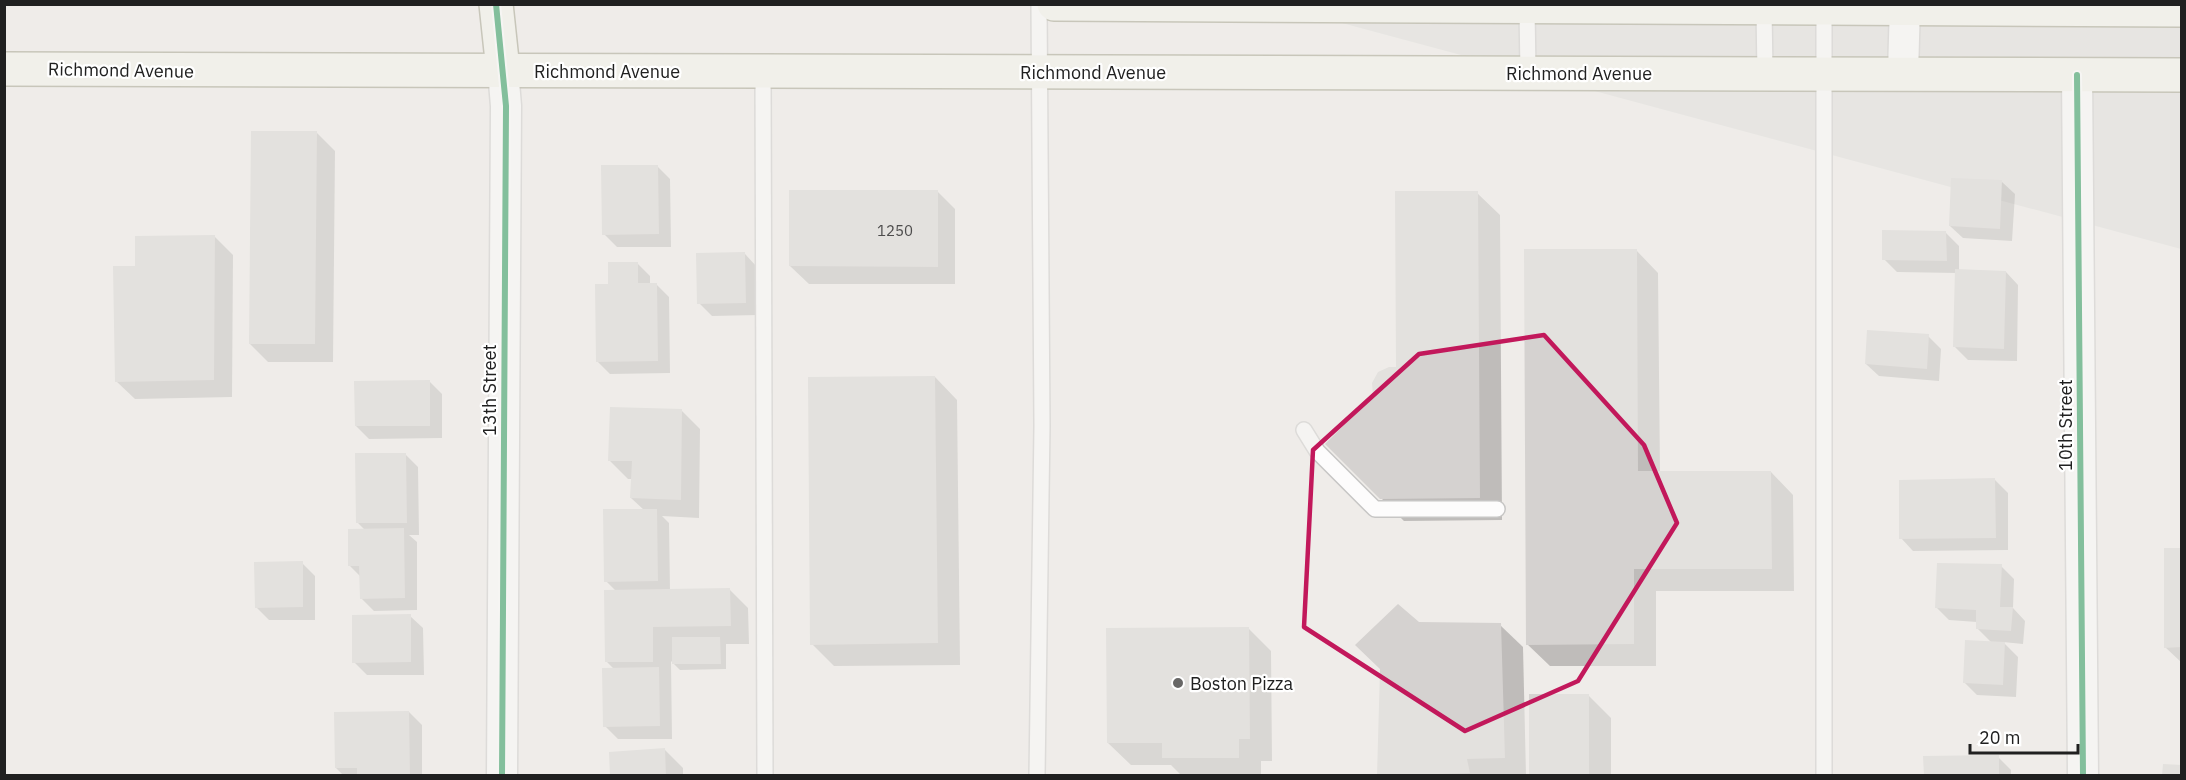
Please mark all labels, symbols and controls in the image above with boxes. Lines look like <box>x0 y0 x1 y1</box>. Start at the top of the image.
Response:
street label: Richmond Avenue <box>48 57 194 83</box>
street label: Richmond Avenue <box>534 60 680 83</box>
street label: Richmond Avenue <box>1020 61 1166 84</box>
street label: Richmond Avenue <box>1506 62 1652 85</box>
house number: 1250 <box>877 221 913 240</box>
street label: 13th Street <box>478 344 501 436</box>
street label: 10th Street <box>2054 379 2077 471</box>
place label: Boston Pizza <box>1190 672 1293 695</box>
marker: Boston Pizza <box>1171 676 1185 690</box>
scale bar <box>1970 717 2078 755</box>
text: 20 m <box>1979 726 2021 749</box>

